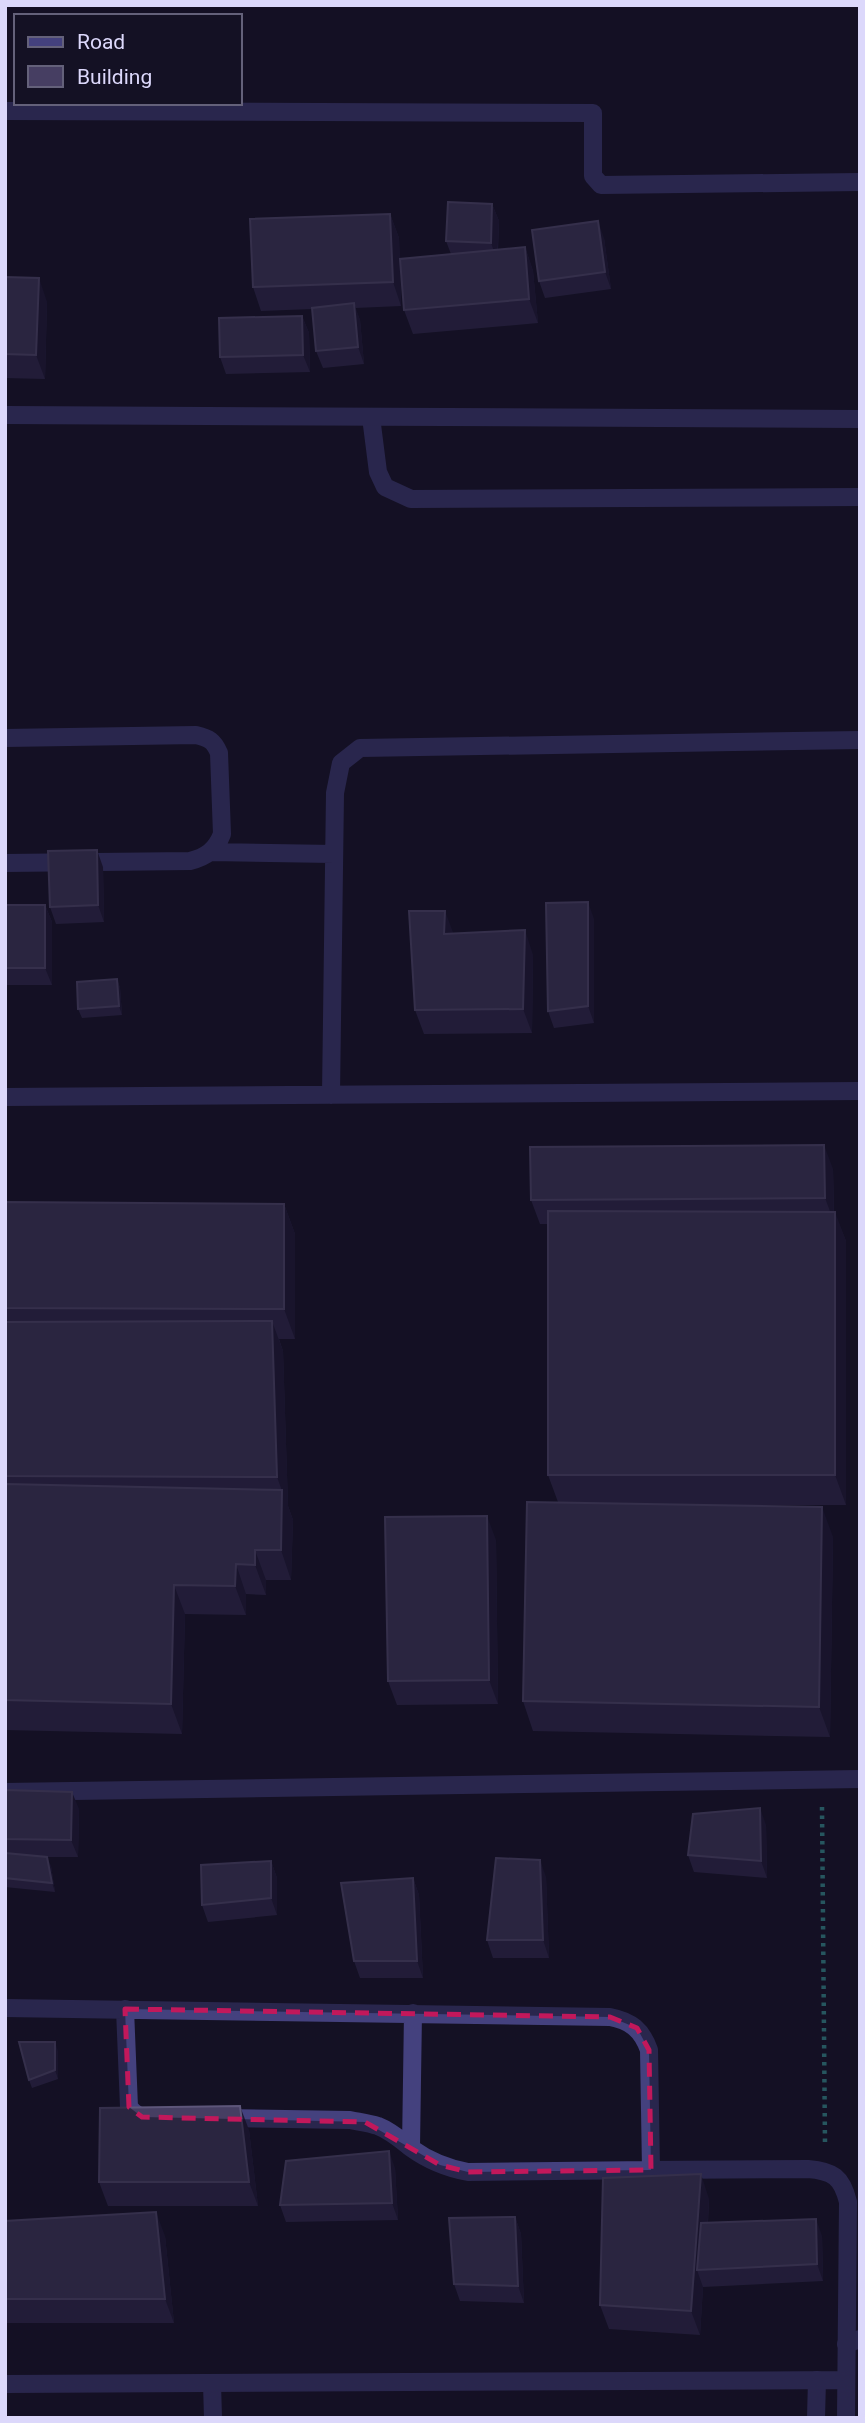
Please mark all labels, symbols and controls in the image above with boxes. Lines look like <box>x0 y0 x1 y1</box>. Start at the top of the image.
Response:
legend <box>14 14 242 105</box>
text: Road <box>77 30 125 54</box>
text: Building <box>77 65 152 89</box>

